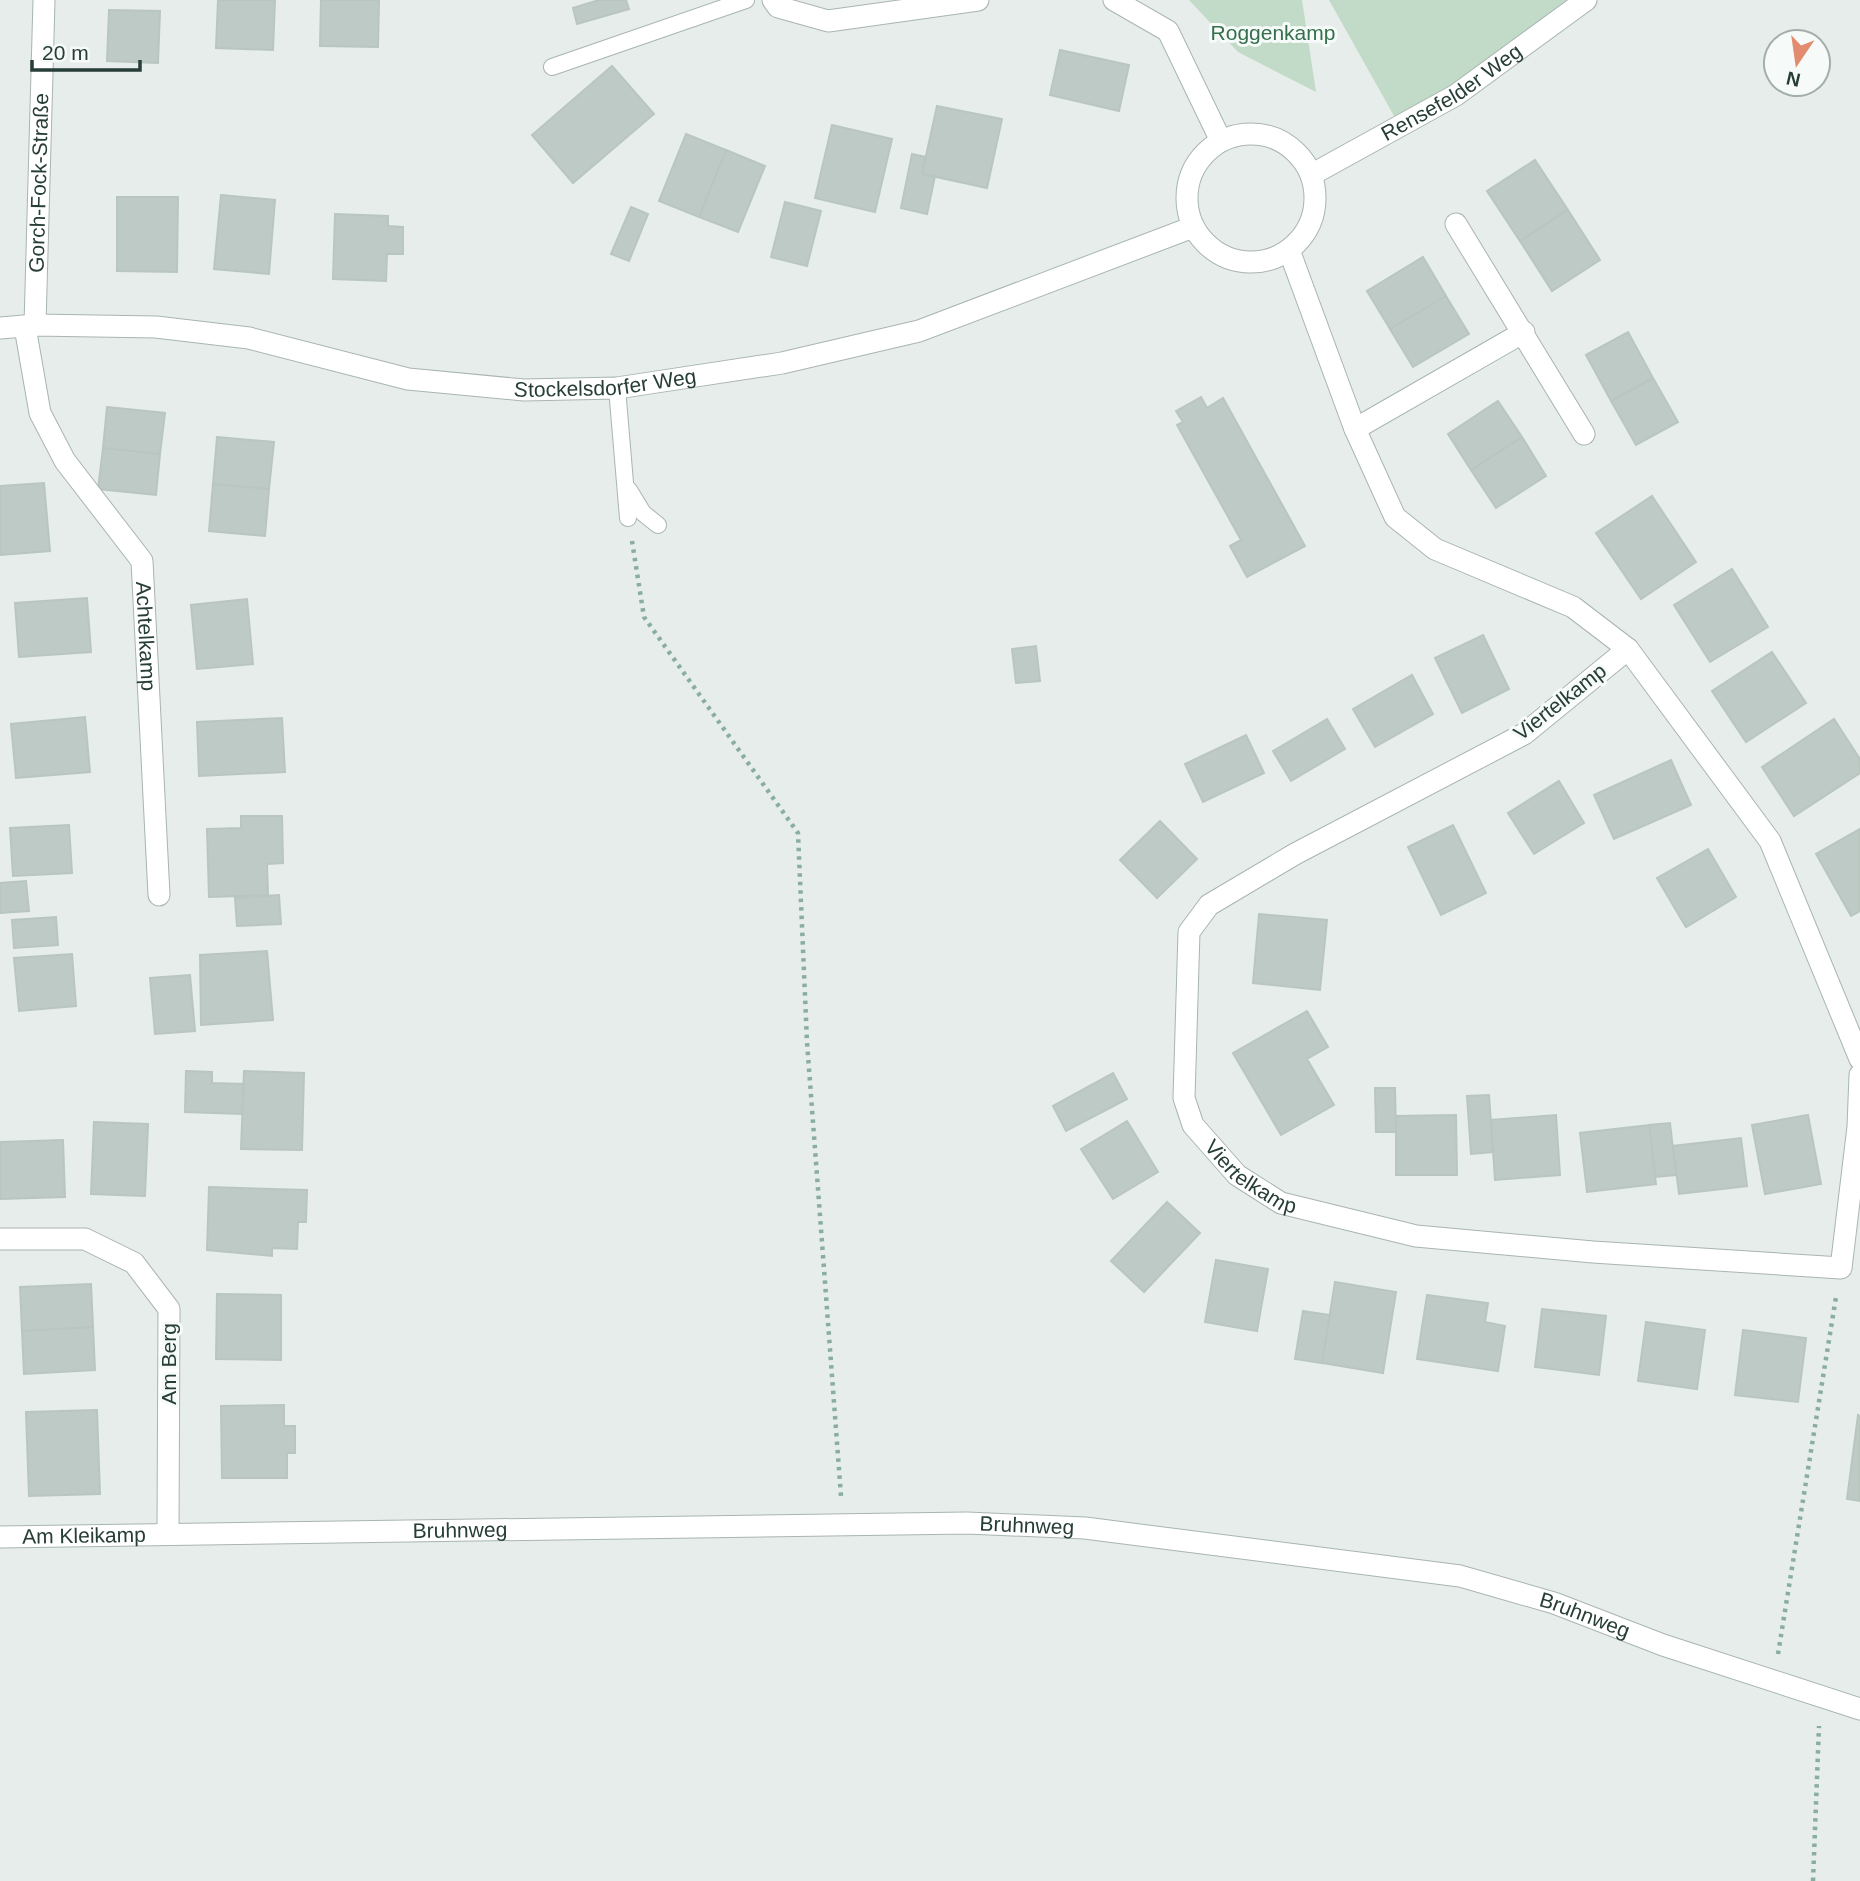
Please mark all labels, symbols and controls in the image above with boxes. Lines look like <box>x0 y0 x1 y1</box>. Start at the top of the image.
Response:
park label: Roggenkamp <box>1211 21 1335 44</box>
scale bar <box>32 28 140 72</box>
north arrow <box>1762 28 1832 98</box>
street label: Rensefelder Weg <box>1377 39 1526 145</box>
text: 20 m <box>42 41 89 64</box>
text: N <box>1784 67 1802 91</box>
street label: Gorch-Fock-Straße <box>24 93 52 273</box>
street label: Stockelsdorfer Weg <box>513 364 698 401</box>
street label: Achtelkamp <box>132 581 161 692</box>
street label: Viertelkamp <box>1509 659 1610 745</box>
street label: Viertelkamp <box>1200 1135 1299 1217</box>
street label: Am Berg <box>157 1323 180 1405</box>
street label: Bruhnweg <box>979 1512 1075 1539</box>
street label: Bruhnweg <box>412 1518 507 1542</box>
street label: Am Kleikamp <box>22 1523 146 1548</box>
street label: Bruhnweg <box>1537 1587 1633 1642</box>

